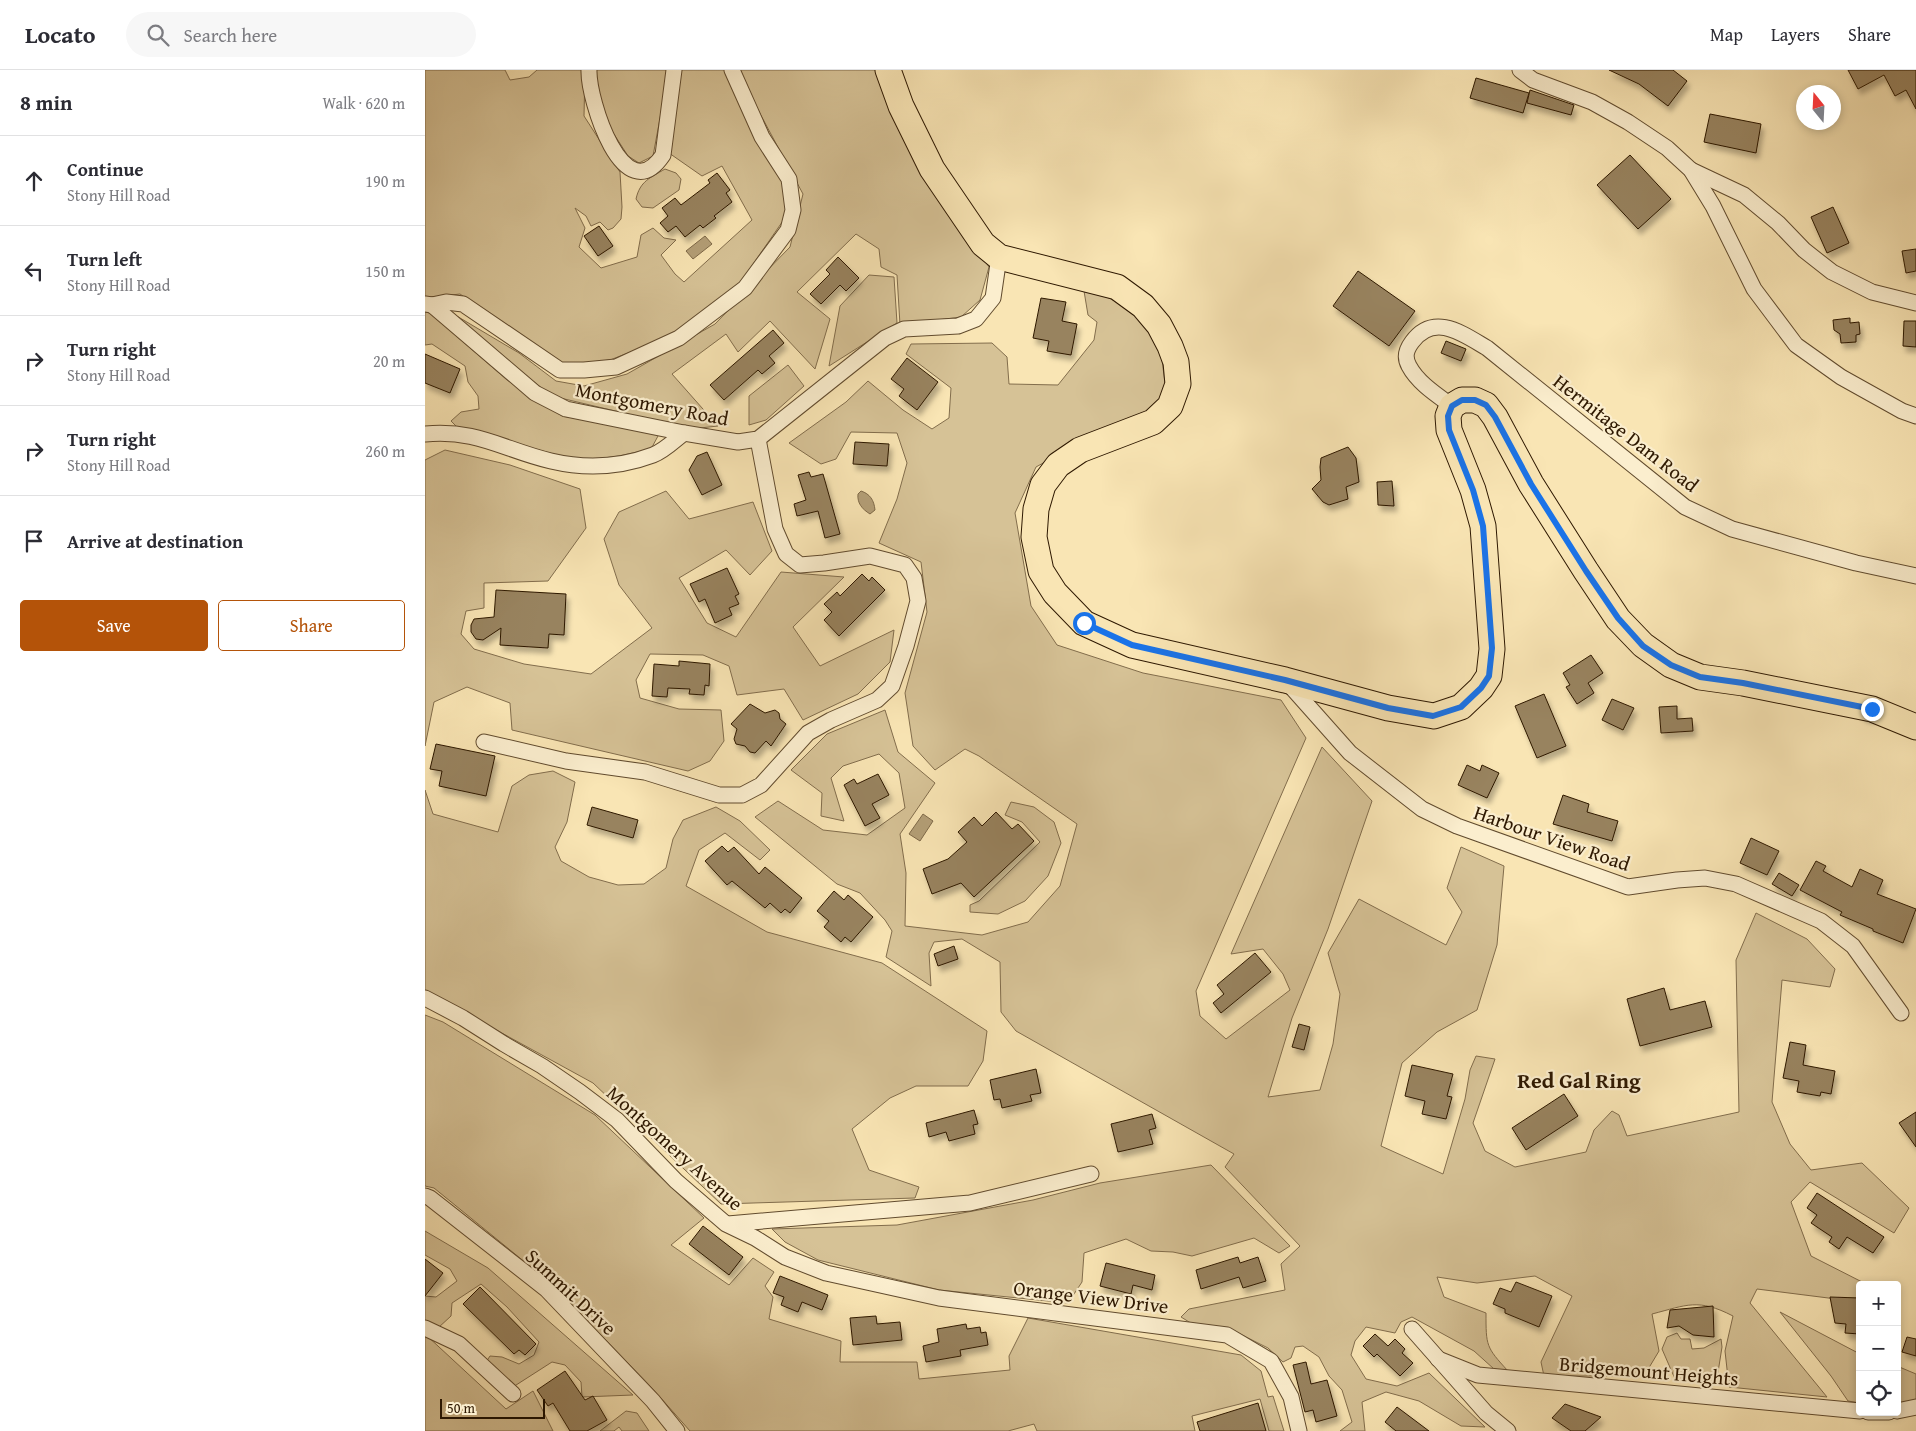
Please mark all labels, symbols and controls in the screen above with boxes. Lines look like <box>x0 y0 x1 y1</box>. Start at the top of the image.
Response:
search box <box>126 12 476 57</box>
text: Locato <box>25 17 96 52</box>
icon: search <box>144 21 172 49</box>
text: Search here <box>184 21 277 49</box>
text: Map <box>1710 21 1743 48</box>
text: Layers <box>1771 21 1820 48</box>
text: Share <box>1848 21 1891 48</box>
north arrow <box>1796 85 1841 130</box>
text: 8 min <box>20 87 72 118</box>
text: Walk · 620 m <box>322 91 405 115</box>
text: Continue <box>67 155 144 183</box>
icon: ahead <box>20 167 48 195</box>
text: 190 m <box>365 169 405 193</box>
text: Stony Hill Road <box>67 183 170 207</box>
text: Turn left <box>67 245 142 273</box>
icon: left <box>20 257 48 285</box>
text: 150 m <box>365 259 405 283</box>
text: Stony Hill Road <box>67 273 170 297</box>
text: Turn right <box>67 335 156 363</box>
icon: right <box>20 347 48 375</box>
text: 20 m <box>373 349 405 373</box>
text: Stony Hill Road <box>67 363 170 387</box>
street label: Hermitage Dam Road <box>1548 367 1705 499</box>
street label: Montgomery Road <box>573 374 731 433</box>
text: Turn right <box>67 425 156 453</box>
icon: right <box>20 437 48 465</box>
text: 260 m <box>365 439 405 463</box>
text: Stony Hill Road <box>67 453 170 477</box>
icon: arrive <box>20 527 48 555</box>
text: Arrive at destination <box>67 527 243 555</box>
button: Save <box>20 600 208 651</box>
button: Share <box>218 600 405 651</box>
route start <box>1073 612 1096 635</box>
route end <box>1861 698 1884 721</box>
street label: Harbour View Road <box>1470 797 1634 878</box>
district label: Red Gal Ring <box>1517 1064 1641 1096</box>
street label: Montgomery Avenue <box>601 1078 750 1217</box>
street label: Summit Drive <box>519 1242 623 1342</box>
street label: Orange View Drive <box>1012 1273 1170 1320</box>
map controls <box>1856 1281 1901 1416</box>
button: + <box>1856 1281 1901 1326</box>
button: − <box>1856 1326 1901 1371</box>
street label: Bridgemount Heights <box>1558 1348 1740 1393</box>
button: locate <box>1856 1371 1901 1416</box>
scale bar <box>440 1396 545 1419</box>
text: 50 m <box>447 1398 475 1418</box>

